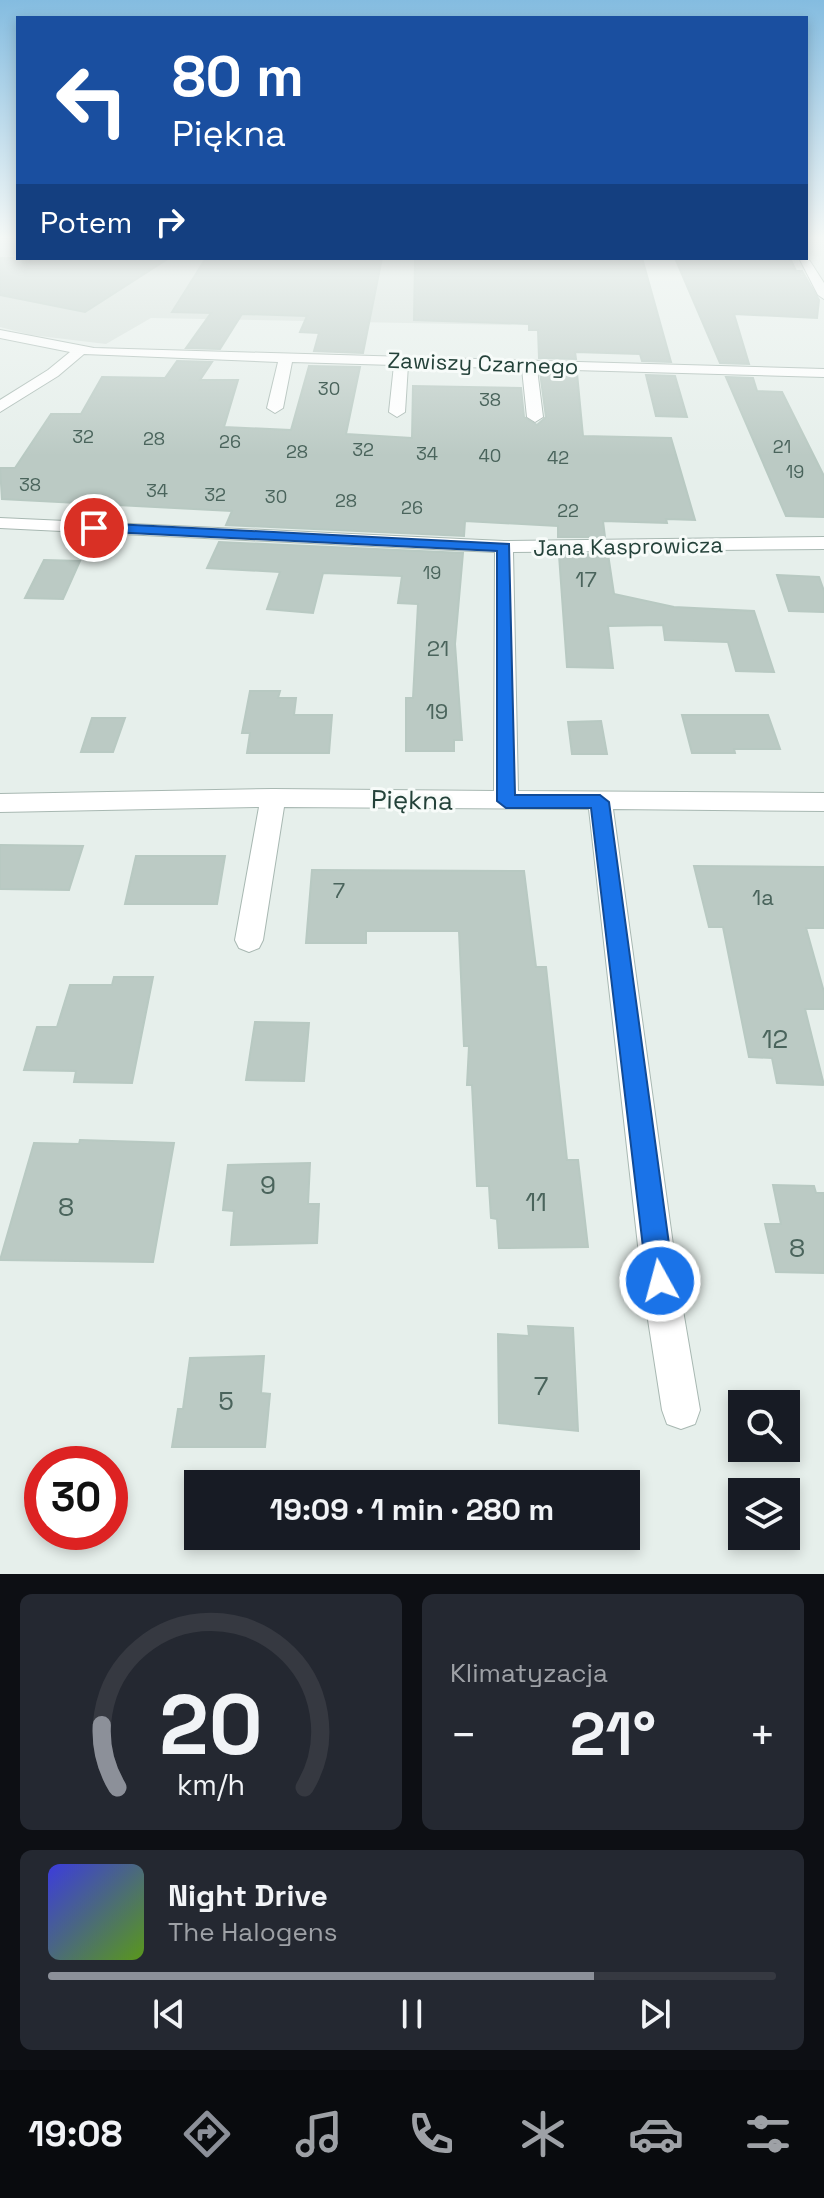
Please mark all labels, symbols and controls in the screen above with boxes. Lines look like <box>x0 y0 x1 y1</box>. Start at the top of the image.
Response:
text: 80 m <box>172 41 304 112</box>
icon: left <box>40 48 144 152</box>
text: Piękna <box>172 111 286 157</box>
icon: right <box>148 200 192 244</box>
text: Potem <box>40 203 132 242</box>
street label: Zawiszy Czarnego <box>387 346 579 380</box>
house number: 30 <box>318 377 340 400</box>
house number: 38 <box>479 388 501 411</box>
house number: 32 <box>72 425 94 448</box>
house number: 28 <box>143 427 165 450</box>
house number: 26 <box>219 430 241 453</box>
house number: 21 <box>773 435 791 458</box>
house number: 32 <box>352 438 374 461</box>
house number: 28 <box>286 440 308 463</box>
house number: 34 <box>416 442 438 465</box>
house number: 40 <box>479 444 501 467</box>
house number: 42 <box>547 446 569 469</box>
house number: 19 <box>786 460 804 483</box>
house number: 38 <box>19 473 41 496</box>
house number: 34 <box>146 479 168 502</box>
house number: 32 <box>204 483 226 506</box>
house number: 30 <box>265 485 287 508</box>
house number: 28 <box>335 489 357 512</box>
pin <box>60 494 128 562</box>
house number: 26 <box>401 496 423 519</box>
house number: 22 <box>557 499 579 522</box>
icon: arrive <box>72 506 116 550</box>
street label: Jana Kasprowicza <box>533 530 723 562</box>
house number: 19 <box>423 561 441 584</box>
house number: 17 <box>575 565 597 593</box>
house number: 21 <box>427 634 449 662</box>
house number: 19 <box>426 697 448 725</box>
street label: Piękna <box>371 782 453 818</box>
house number: 7 <box>333 876 345 904</box>
house number: 1a <box>752 883 774 911</box>
house number: 12 <box>762 1022 788 1056</box>
house number: 9 <box>260 1168 276 1202</box>
house number: 11 <box>525 1185 547 1219</box>
house number: 8 <box>58 1190 74 1224</box>
house number: 8 <box>789 1231 805 1265</box>
position arrow <box>618 1239 702 1323</box>
house number: 7 <box>534 1369 548 1403</box>
house number: 5 <box>218 1384 234 1418</box>
map controls <box>728 1390 800 1550</box>
button: search <box>728 1390 800 1462</box>
speed limit sign: 30 <box>24 1446 128 1550</box>
button: layers <box>728 1478 800 1550</box>
text: 19:09 · 1 min · 280 m <box>270 1490 554 1529</box>
text: Klimatyzacja <box>450 1656 608 1690</box>
text: 20 <box>159 1672 263 1778</box>
text: 21° <box>570 1696 656 1773</box>
text: − <box>450 1707 477 1763</box>
text: + <box>749 1707 776 1763</box>
text: km/h <box>177 1767 245 1803</box>
text: Night Drive <box>168 1876 328 1915</box>
text: The Halogens <box>168 1915 337 1949</box>
icon: previous <box>147 1992 191 2036</box>
icon: pause <box>390 1992 434 2036</box>
icon: next <box>633 1992 677 2036</box>
icon: directions <box>179 2106 235 2162</box>
icon: music <box>291 2106 347 2162</box>
icon: phone <box>403 2106 459 2162</box>
icon: climate <box>515 2106 571 2162</box>
icon: car <box>628 2106 684 2162</box>
icon: filters <box>740 2106 796 2162</box>
text: 19:08 <box>28 2111 122 2157</box>

